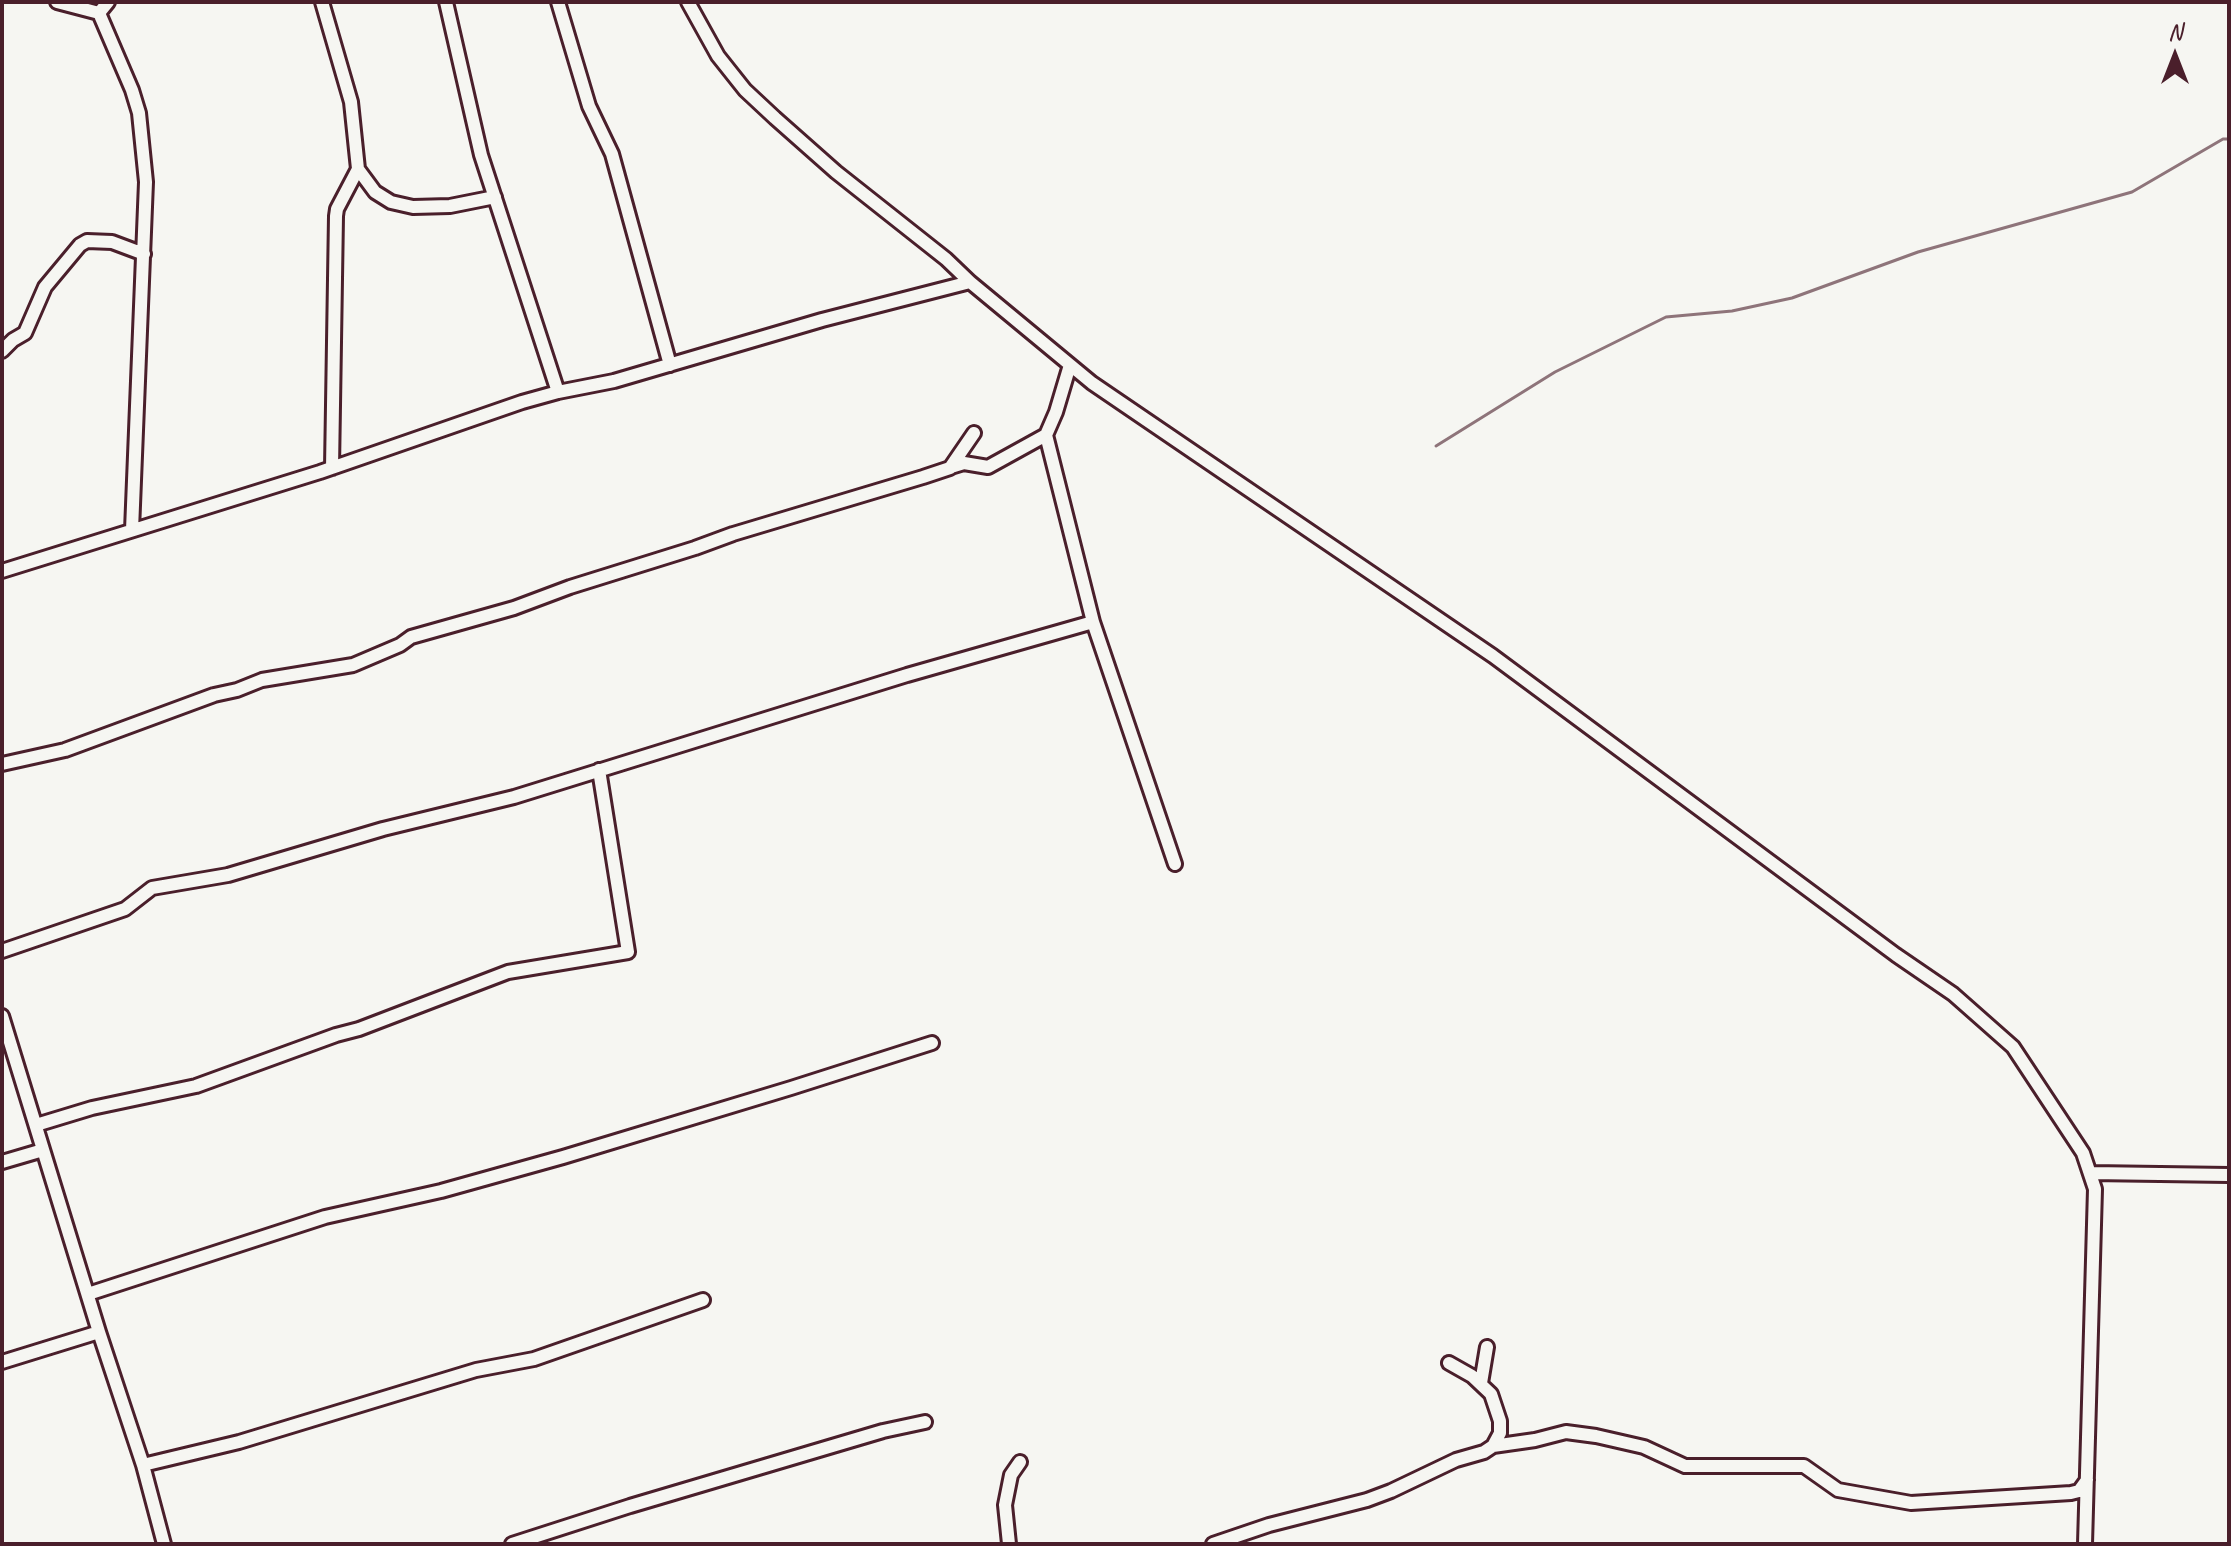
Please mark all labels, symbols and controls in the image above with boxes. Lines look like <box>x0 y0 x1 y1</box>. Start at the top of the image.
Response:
north arrow <box>2135 16 2215 96</box>
text: N <box>2168 18 2182 46</box>

